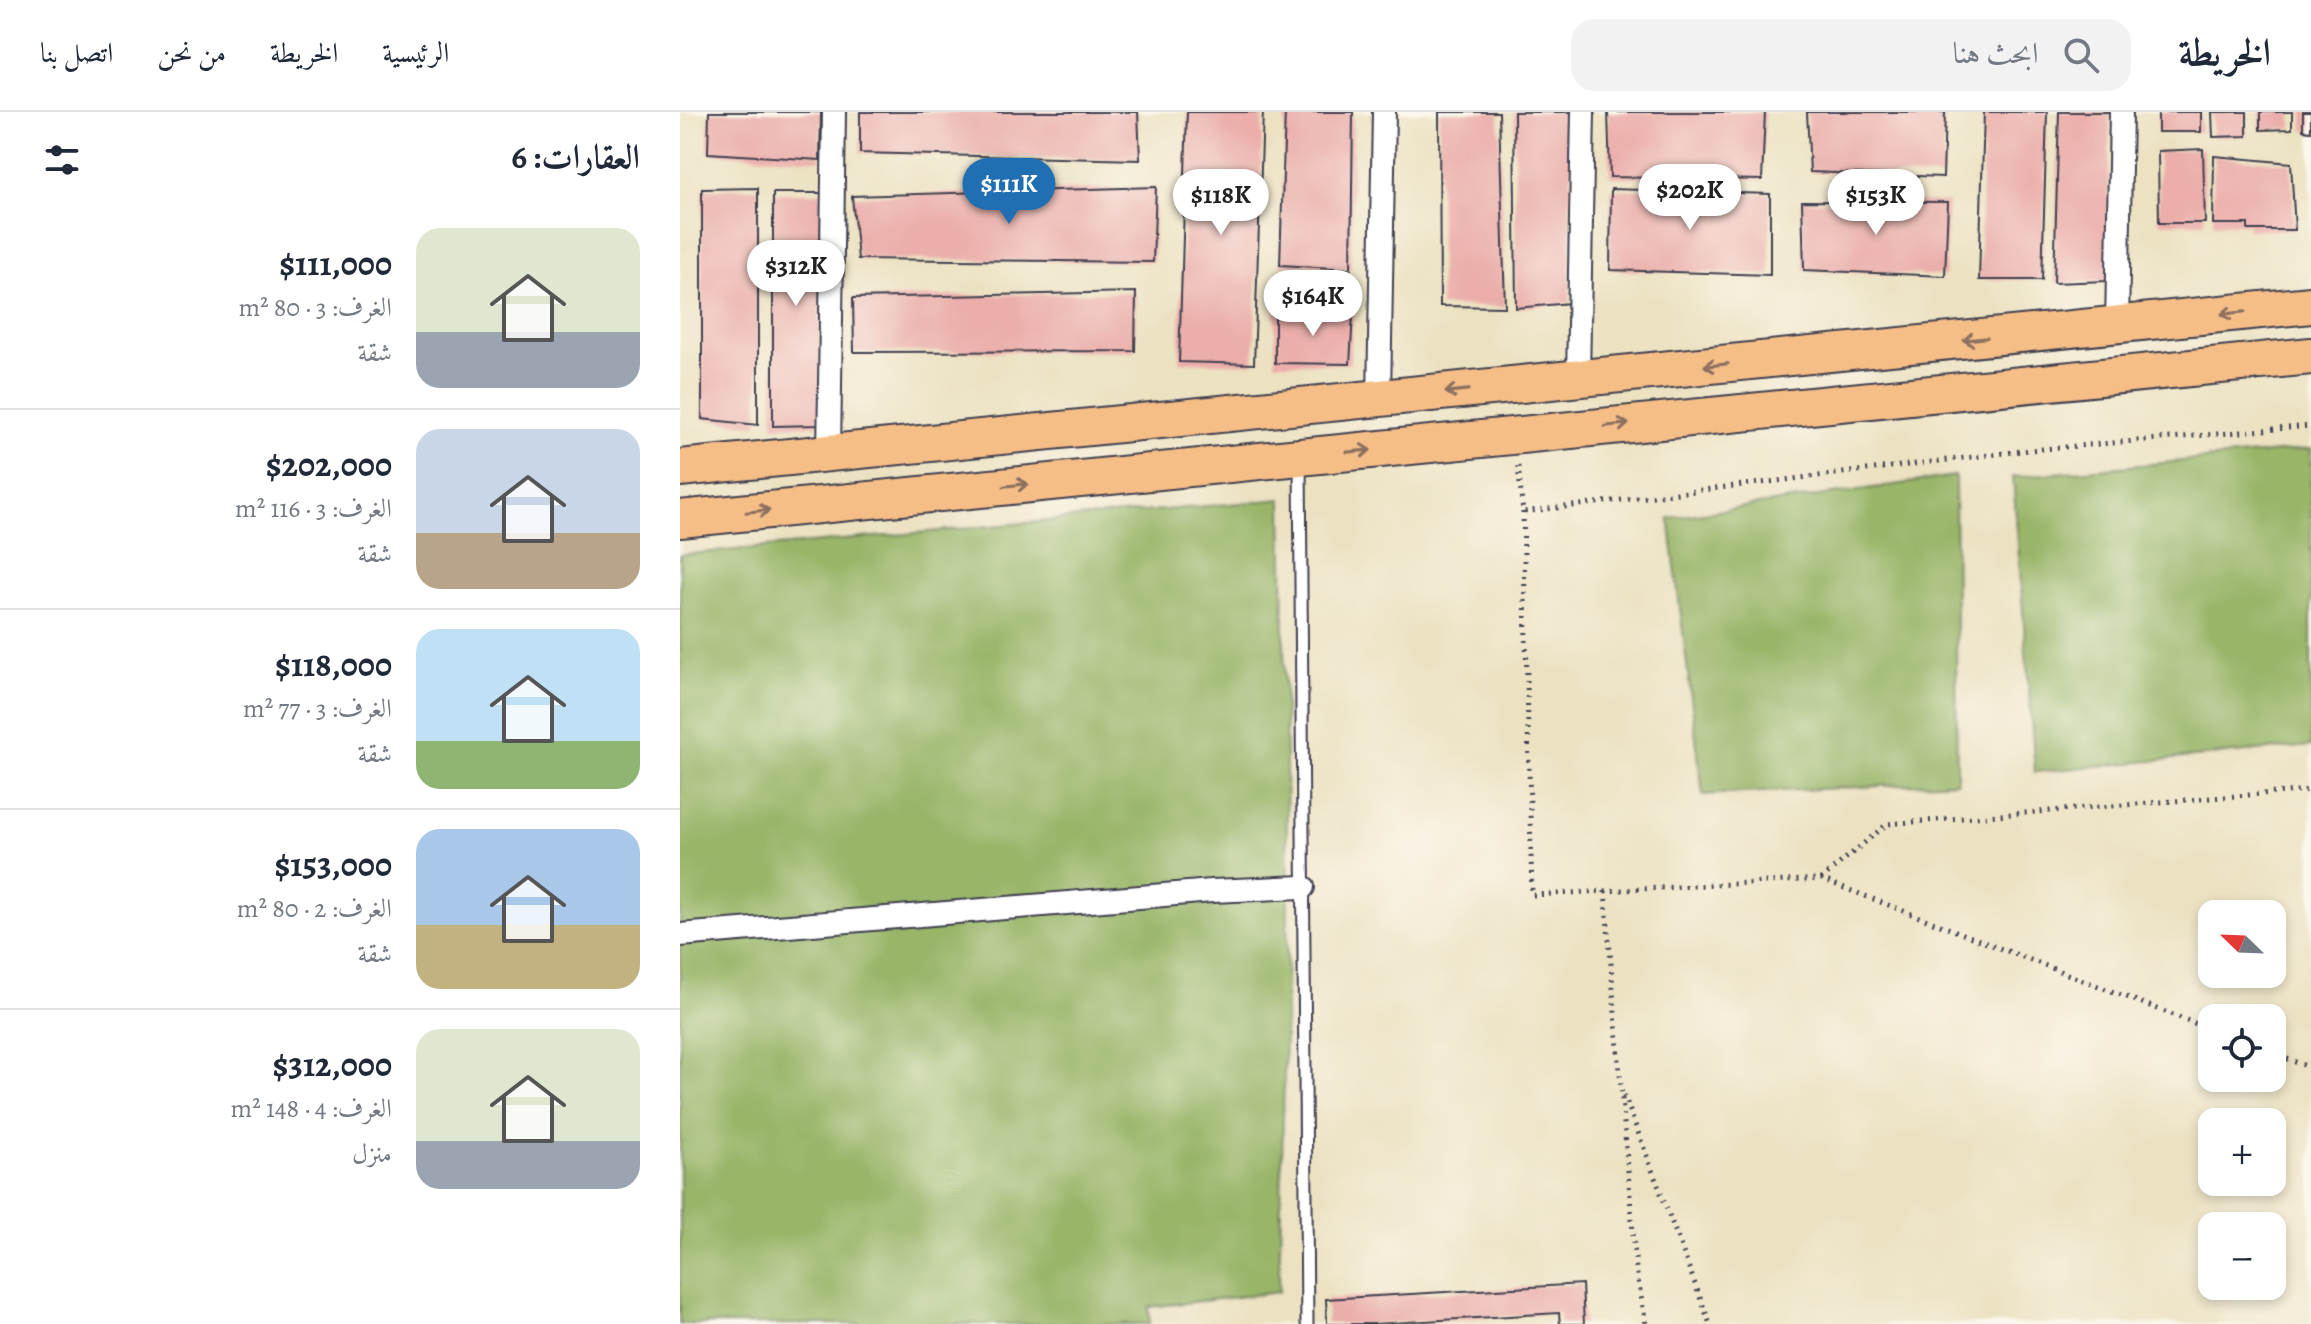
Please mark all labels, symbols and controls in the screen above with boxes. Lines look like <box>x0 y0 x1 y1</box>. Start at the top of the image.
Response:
search box <box>1571 19 2131 91</box>
text: الخريطة <box>2179 26 2271 78</box>
text: ابحث هنا <box>1953 33 2039 73</box>
icon: search <box>2059 33 2103 77</box>
text: اتصل بنا <box>40 34 113 72</box>
text: من نحن <box>157 34 226 72</box>
text: الخريطة <box>270 34 338 72</box>
text: الرئيسية <box>382 34 449 72</box>
text: العقارات: 6 <box>511 133 640 180</box>
icon: filters <box>40 138 84 182</box>
pin: $111K <box>953 158 1065 226</box>
pin: $202K <box>1634 164 1746 232</box>
text: $111K <box>980 166 1038 201</box>
pin: $118K <box>1165 169 1277 237</box>
pin: $153K <box>1820 169 1932 237</box>
text: $202K <box>1656 172 1724 207</box>
text: $118K <box>1191 177 1251 212</box>
text: $153K <box>1846 177 1906 212</box>
text: $111,000 <box>279 240 392 287</box>
pin: $312K <box>740 240 852 308</box>
text: $312K <box>765 248 827 283</box>
icon: home <box>480 260 576 356</box>
pin: $164K <box>1257 270 1369 338</box>
text: $164K <box>1282 278 1344 313</box>
text: الغرف: 3 · 80 m² <box>238 290 392 325</box>
one-way arrow <box>2220 306 2247 321</box>
one-way arrow <box>1962 332 1989 347</box>
text: شقة <box>358 335 392 370</box>
one-way arrow <box>1703 357 1730 372</box>
one-way arrow <box>1444 383 1471 398</box>
one-way arrow <box>1603 418 1630 433</box>
text: $202,000 <box>266 441 392 488</box>
one-way arrow <box>1345 443 1371 458</box>
icon: home <box>480 461 576 557</box>
one-way arrow <box>1002 477 1029 492</box>
text: الغرف: 3 · 116 m² <box>235 491 392 526</box>
one-way arrow <box>744 503 771 518</box>
text: شقة <box>358 536 392 571</box>
text: $118,000 <box>275 641 392 688</box>
icon: home <box>480 661 576 757</box>
text: الغرف: 3 · 77 m² <box>243 691 392 726</box>
text: شقة <box>358 736 392 771</box>
text: $153,000 <box>274 841 392 888</box>
icon: home <box>480 861 576 957</box>
text: الغرف: 2 · 80 m² <box>237 891 392 926</box>
north arrow <box>2198 900 2286 988</box>
map controls <box>2198 900 2286 1300</box>
text: شقة <box>358 936 392 971</box>
button: locate <box>2198 1004 2286 1092</box>
text: $312,000 <box>272 1041 392 1088</box>
icon: home <box>480 1061 576 1157</box>
text: الغرف: 4 · 148 m² <box>231 1091 392 1126</box>
button: + <box>2198 1108 2286 1196</box>
text: منزل <box>352 1136 392 1171</box>
button: − <box>2198 1212 2286 1300</box>

